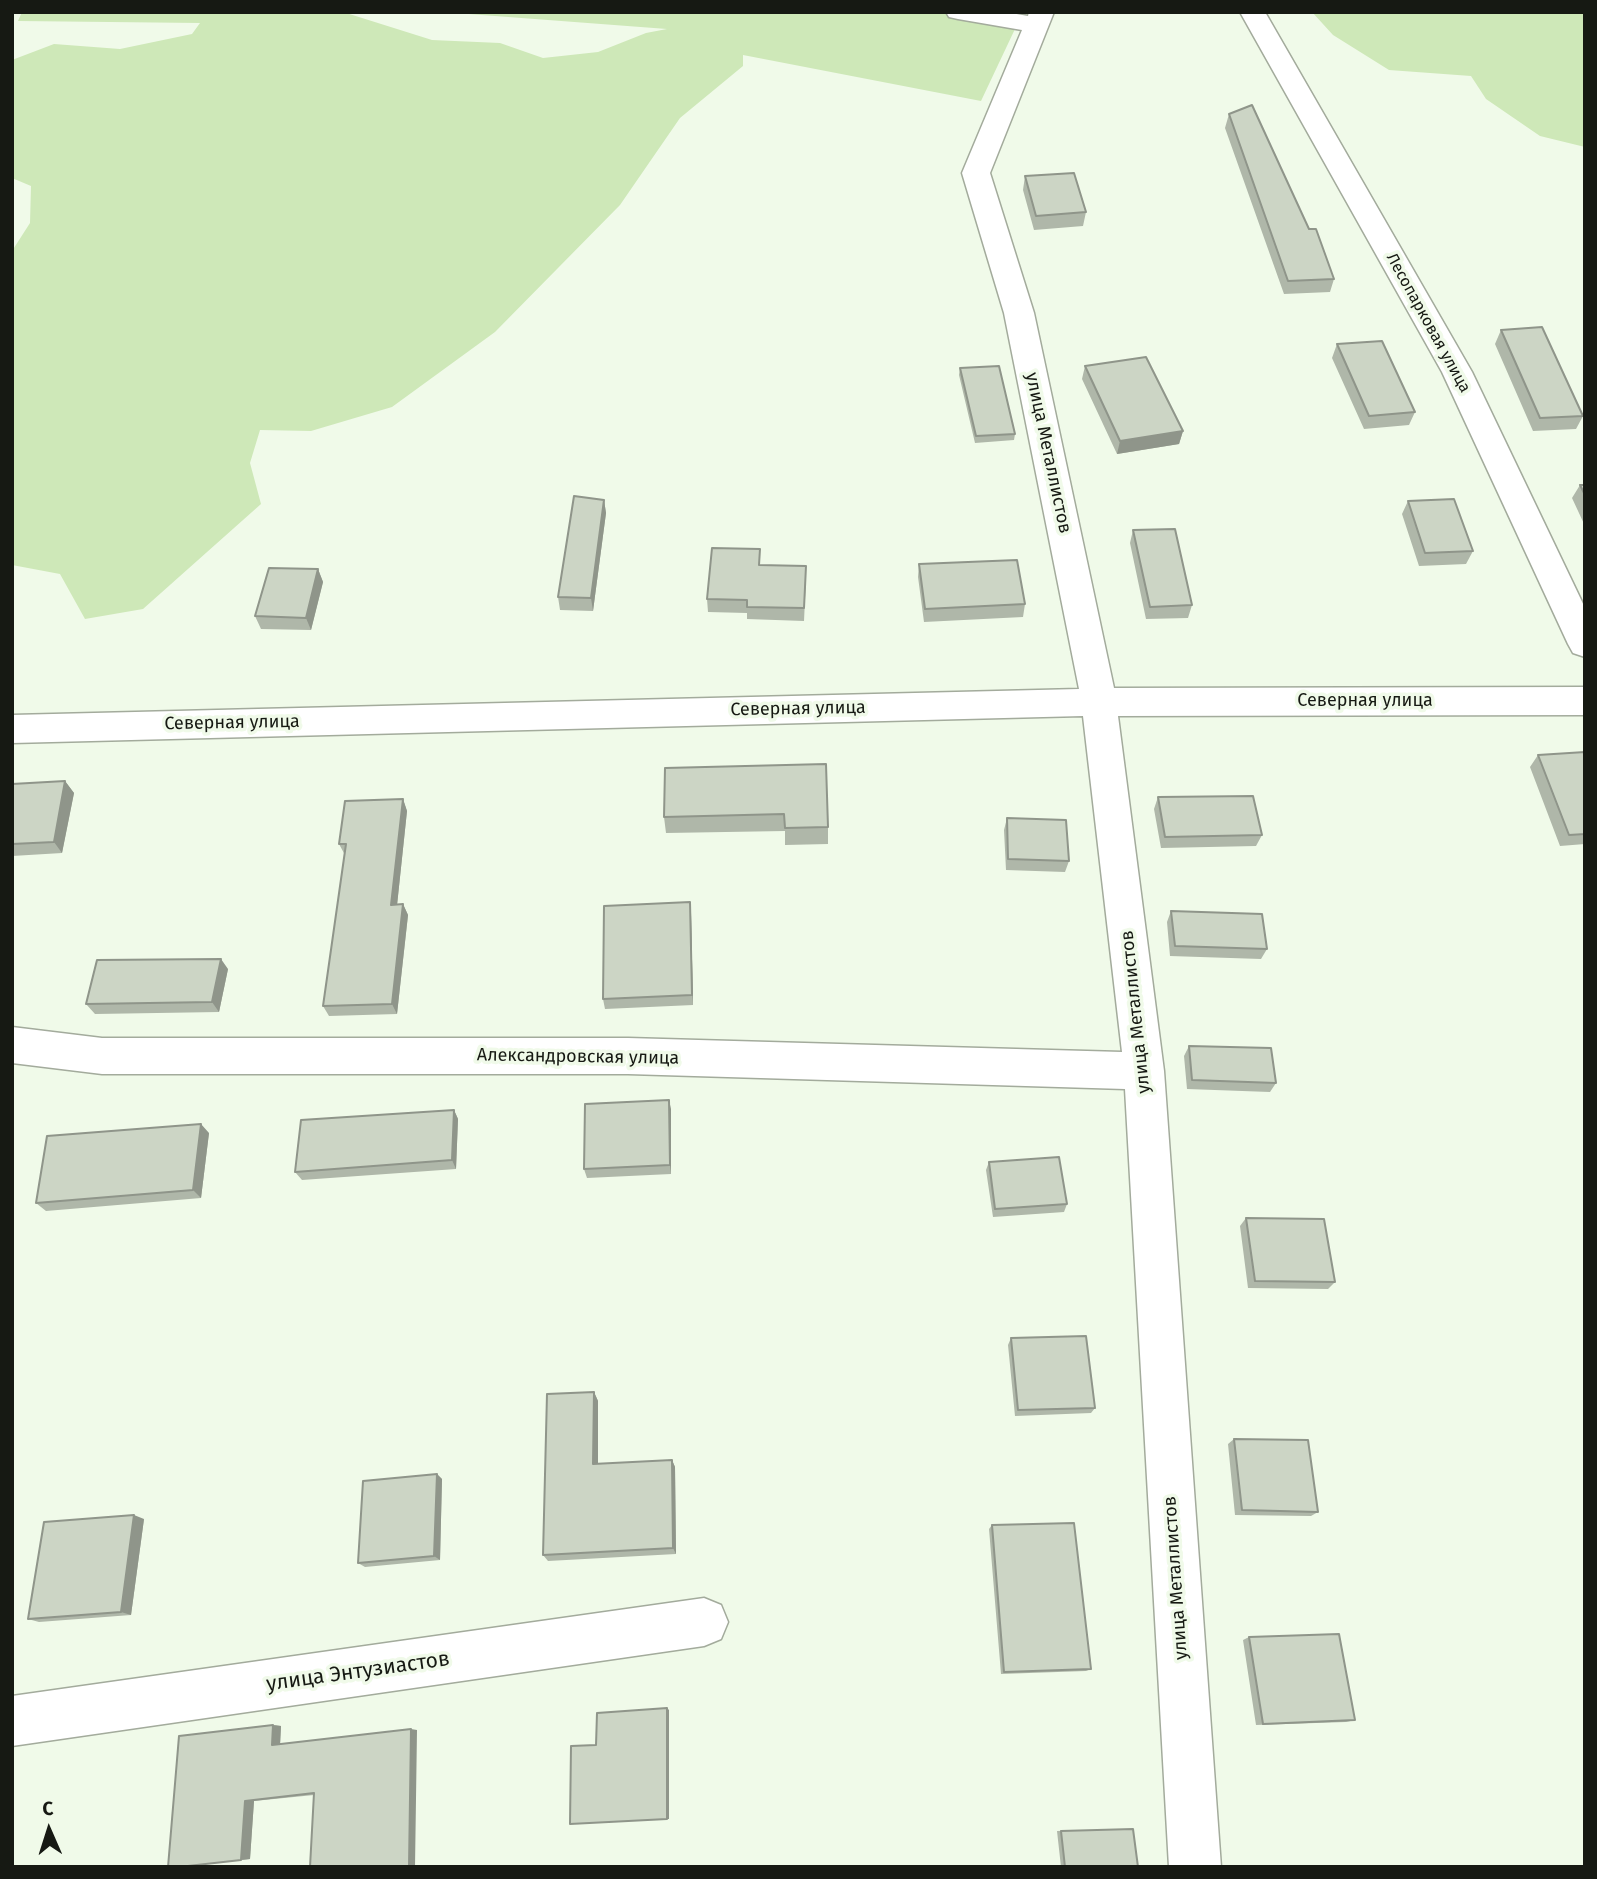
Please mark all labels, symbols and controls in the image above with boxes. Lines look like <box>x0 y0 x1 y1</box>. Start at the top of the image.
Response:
street label: Лесопарковая улица <box>1382 250 1474 396</box>
street label: улица Металлистов <box>1020 371 1076 535</box>
street label: Северная улица <box>1297 690 1433 712</box>
street label: Северная улица <box>730 697 866 721</box>
street label: Северная улица <box>164 711 300 735</box>
street label: улица Металлистов <box>1117 929 1155 1095</box>
street label: Александровская улица <box>477 1044 679 1070</box>
street label: улица Металлистов <box>1160 1495 1192 1661</box>
street label: улица Энтузиастов <box>265 1647 451 1697</box>
north arrow <box>14 1795 84 1865</box>
text: С <box>42 1797 54 1820</box>

